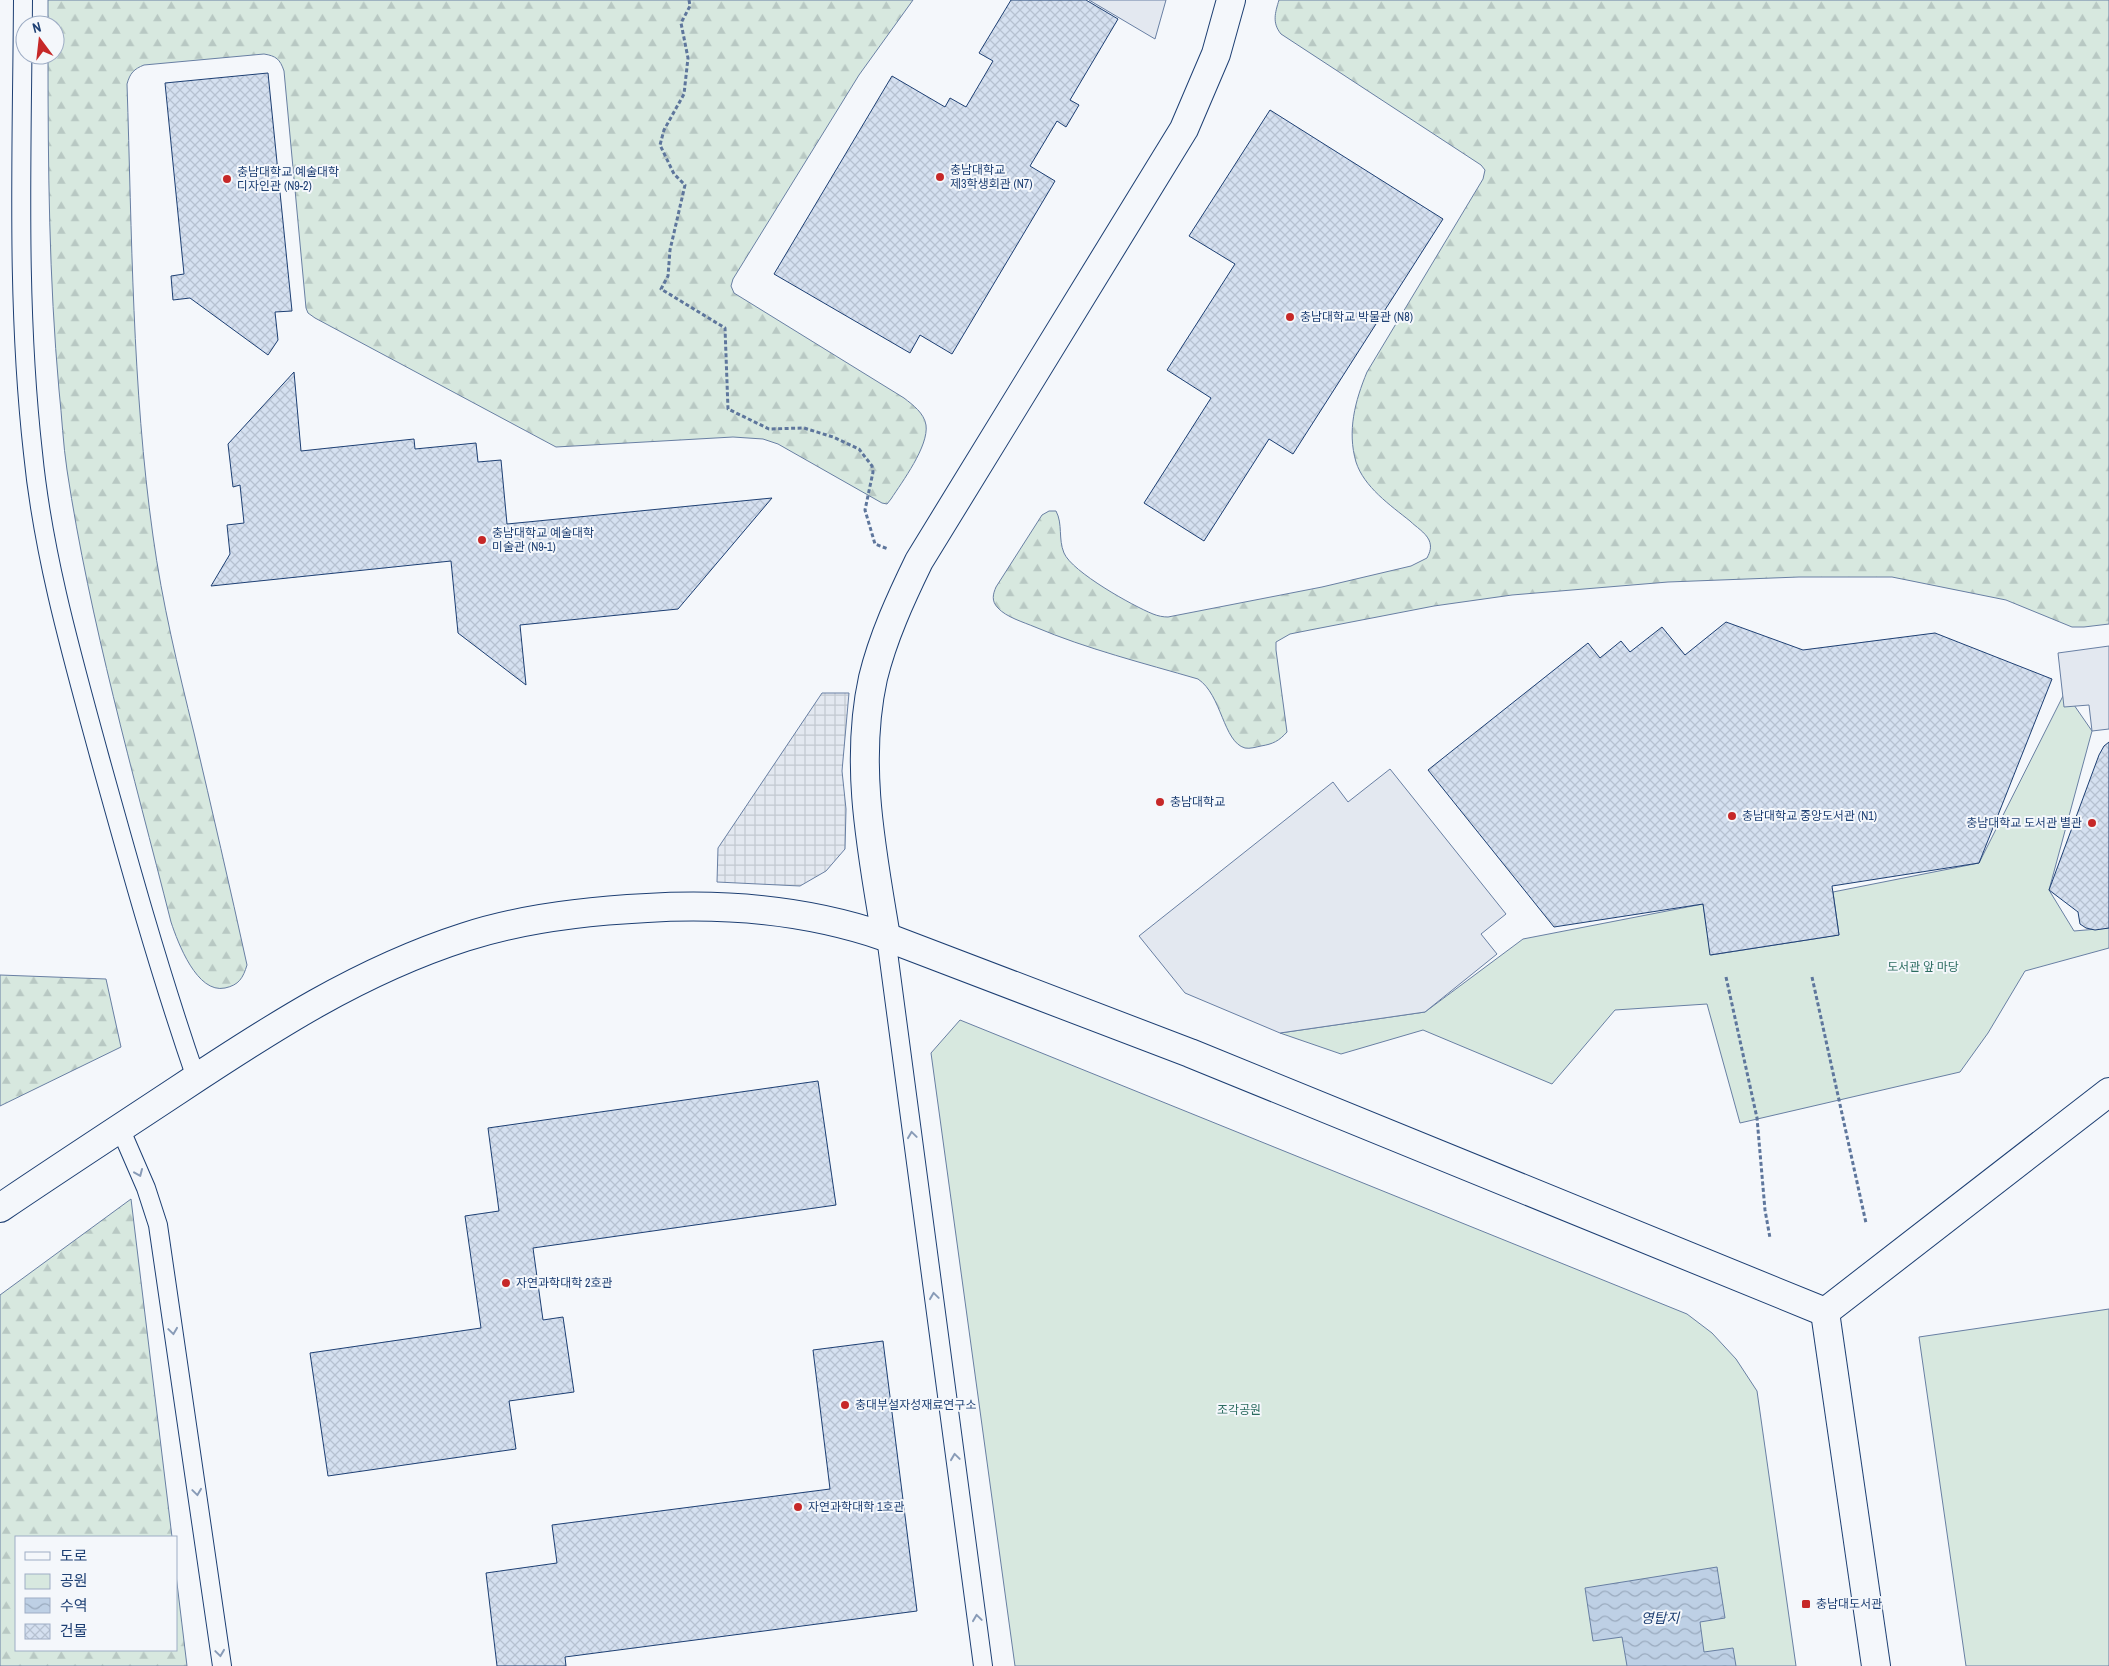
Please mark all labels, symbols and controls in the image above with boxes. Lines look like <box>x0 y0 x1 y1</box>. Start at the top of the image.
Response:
north arrow <box>15 15 65 65</box>
text: N <box>30 18 43 37</box>
place label: 충남대학교 제3학생회관 (N7) <box>950 162 1033 192</box>
place label: 충남대학교 예술대학 디자인관 (N9-2) <box>237 164 339 194</box>
marker: 충남대학교 제3학생회관 (N7) <box>934 171 946 183</box>
marker: 충남대학교 예술대학 디자인관 (N9-2) <box>221 173 233 185</box>
place label: 충남대학교 박물관 (N8) <box>1300 309 1413 325</box>
marker: 충남대학교 박물관 (N8) <box>1284 311 1296 323</box>
place label: 충남대학교 예술대학 미술관 (N9-1) <box>492 525 594 555</box>
marker: 충남대학교 예술대학 미술관 (N9-1) <box>476 534 488 546</box>
place label: 충남대학교 <box>1170 794 1225 810</box>
marker: 충남대학교 <box>1154 796 1166 808</box>
place label: 충남대학교 중앙도서관 (N1) <box>1742 808 1877 824</box>
marker: 충남대학교 중앙도서관 (N1) <box>1726 810 1738 822</box>
place label: 충남대학교 도서관 별관 <box>1966 815 2082 831</box>
marker: 충남대학교 도서관 별관 <box>2086 817 2098 829</box>
park label: 도서관 앞 마당 <box>1887 959 1959 975</box>
one-way arrow <box>907 1130 918 1138</box>
one-way arrow <box>133 1168 144 1177</box>
place label: 자연과학대학 2호관 <box>516 1275 613 1291</box>
marker: 자연과학대학 2호관 <box>500 1277 512 1289</box>
one-way arrow <box>929 1291 939 1300</box>
one-way arrow <box>168 1327 178 1336</box>
place label: 충대부설자성재료연구소 <box>855 1397 976 1413</box>
marker: 충대부설자성재료연구소 <box>839 1399 851 1411</box>
park label: 조각공원 <box>1217 1402 1261 1418</box>
one-way arrow <box>950 1452 961 1460</box>
one-way arrow <box>191 1488 202 1496</box>
place label: 자연과학대학 1호관 <box>808 1499 905 1515</box>
marker: 자연과학대학 1호관 <box>792 1501 804 1513</box>
legend <box>15 1536 178 1651</box>
text: 도로 <box>60 1545 88 1566</box>
text: 공원 <box>60 1570 88 1591</box>
text: 수역 <box>60 1595 88 1616</box>
place label: 충남대도서관 <box>1816 1596 1882 1612</box>
marker: 충남대도서관 <box>1800 1598 1812 1610</box>
water label: 영탑지 <box>1641 1609 1680 1627</box>
one-way arrow <box>972 1613 983 1621</box>
text: 건물 <box>60 1620 88 1641</box>
one-way arrow <box>215 1648 225 1657</box>

